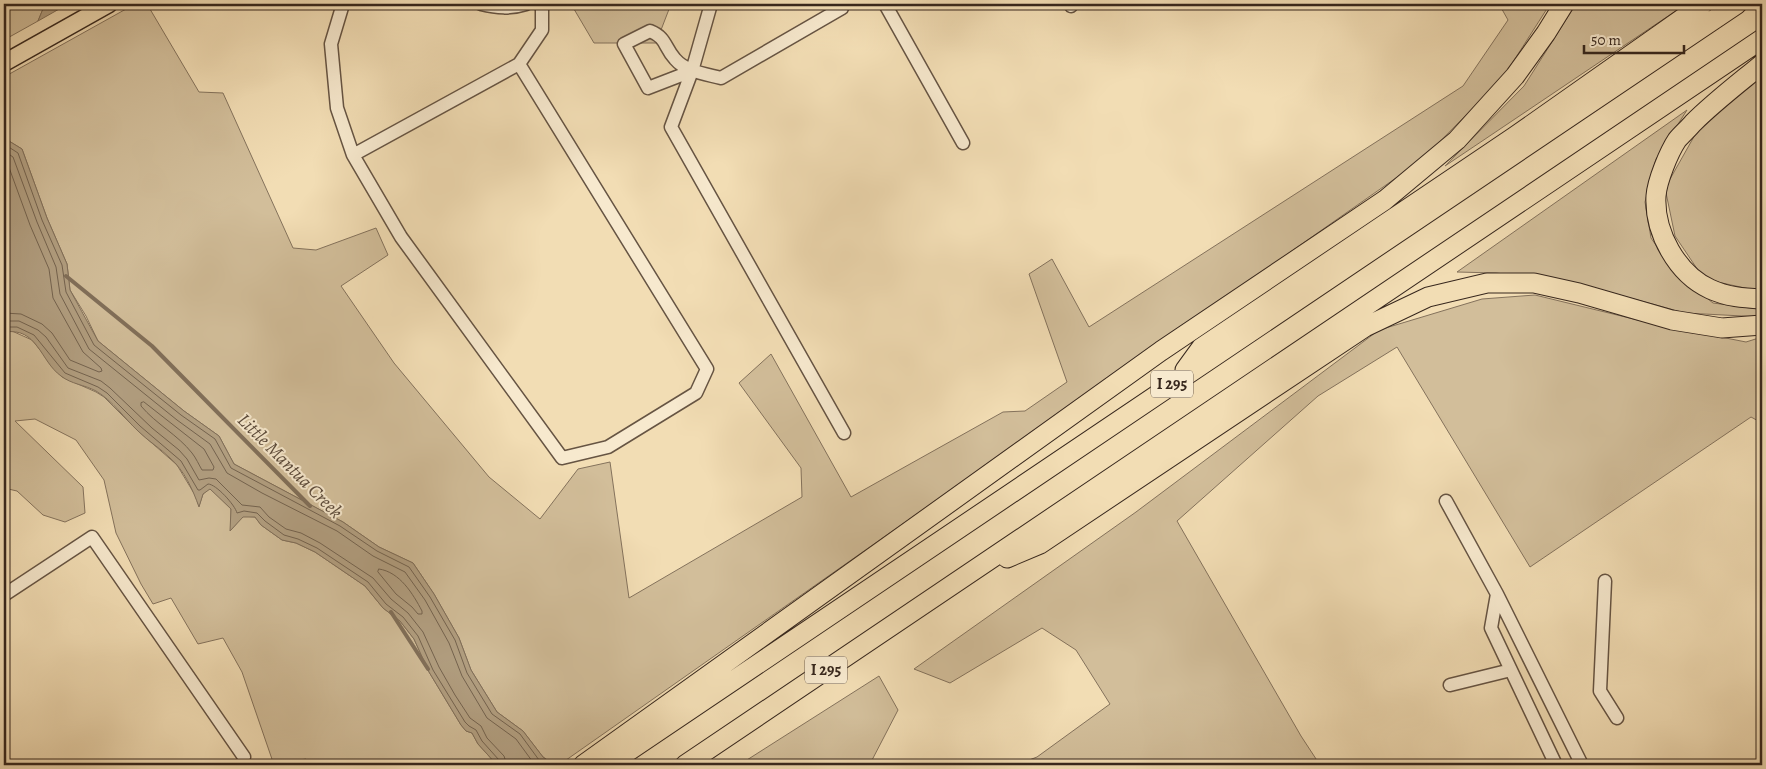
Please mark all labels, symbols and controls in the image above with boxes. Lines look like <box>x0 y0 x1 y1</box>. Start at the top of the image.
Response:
scale bar <box>1584 22 1684 54</box>
text: 50 m <box>1591 30 1621 50</box>
road number: I 295 <box>1151 370 1193 398</box>
water label: Little Mantua Creek <box>232 408 348 524</box>
road number: I 295 <box>805 656 847 684</box>

